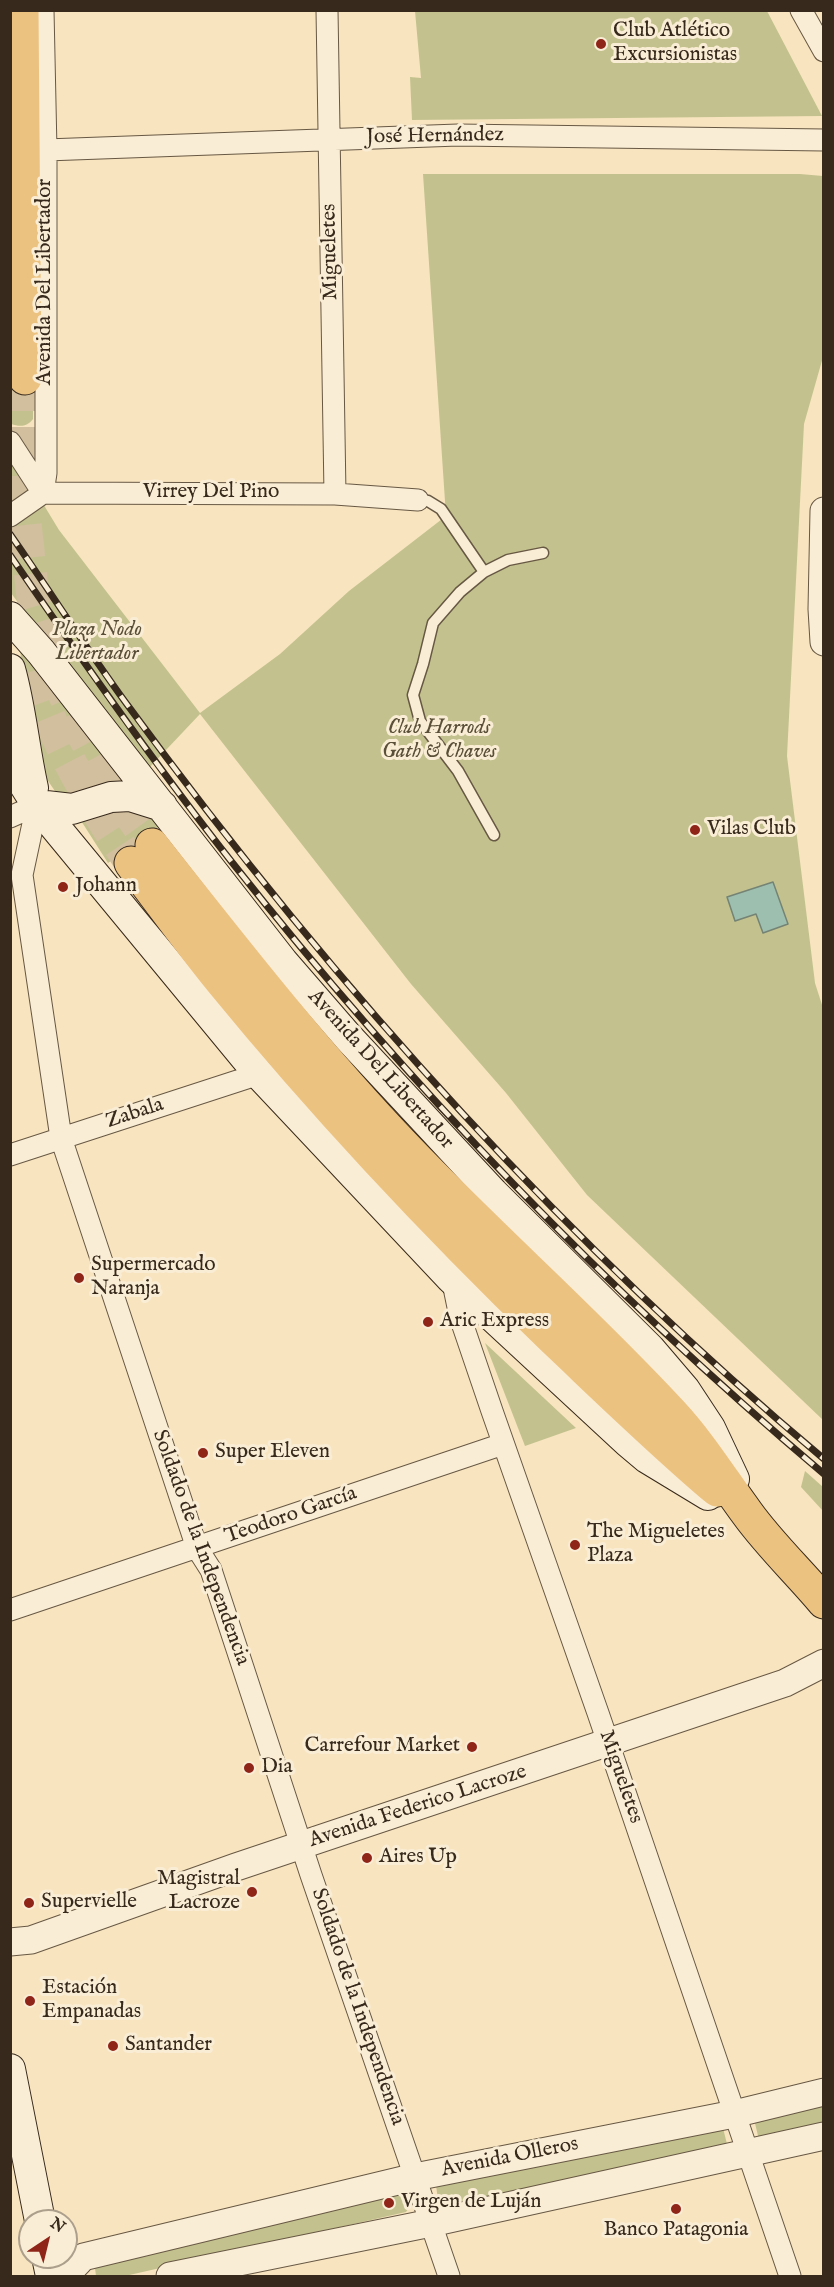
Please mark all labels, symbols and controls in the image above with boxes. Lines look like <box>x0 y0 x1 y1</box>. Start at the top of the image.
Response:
place label: Club Atlético Excursionistas <box>613 19 737 69</box>
marker: Club Atlético Excursionistas <box>594 37 608 51</box>
street label: José Hernández <box>366 123 504 151</box>
street label: Avenida Del Libertador <box>33 179 59 385</box>
street label: Migueletes <box>318 203 344 301</box>
street label: Virrey Del Pino <box>143 480 279 506</box>
park label: Plaza Nodo Libertador <box>52 618 142 668</box>
park label: Club Harrods Gath & Chaves <box>382 716 496 766</box>
place label: Vilas Club <box>707 817 796 843</box>
marker: Vilas Club <box>688 823 702 837</box>
place label: Johann <box>75 874 137 900</box>
marker: Johann <box>56 880 70 894</box>
street label: Avenida Del Libertador <box>302 985 458 1155</box>
street label: Zabala <box>103 1093 167 1135</box>
place label: Supermercado Naranja <box>91 1253 215 1303</box>
marker: Supermercado Naranja <box>72 1271 86 1285</box>
place label: Aric Express <box>440 1309 549 1335</box>
marker: Aric Express <box>421 1315 435 1329</box>
street label: Soldado de la Independencia <box>146 1427 254 1669</box>
place label: Super Eleven <box>215 1440 330 1466</box>
marker: Super Eleven <box>196 1446 210 1460</box>
street label: Teodoro García <box>222 1482 360 1550</box>
place label: The Migueletes Plaza <box>587 1520 725 1570</box>
marker: The Migueletes Plaza <box>568 1538 582 1552</box>
street label: Migueletes <box>592 1727 648 1827</box>
place label: Carrefour Market <box>305 1734 460 1760</box>
marker: Carrefour Market <box>465 1740 479 1754</box>
place label: Dia <box>261 1755 293 1781</box>
street label: Avenida Federico Lacroze <box>306 1760 530 1854</box>
marker: Dia <box>242 1761 256 1775</box>
place label: Aires Up <box>379 1845 457 1871</box>
marker: Aires Up <box>360 1851 374 1865</box>
place label: Magistral Lacroze <box>157 1867 240 1917</box>
marker: Magistral Lacroze <box>245 1885 259 1899</box>
street label: Soldado de la Independencia <box>305 1885 409 2129</box>
place label: Supervielle <box>41 1890 137 1916</box>
marker: Supervielle <box>22 1896 36 1910</box>
place label: Estación Empanadas <box>42 1976 141 2026</box>
marker: Estación Empanadas <box>23 1994 37 2008</box>
place label: Santander <box>125 2033 212 2059</box>
marker: Santander <box>106 2039 120 2053</box>
street label: Avenida Olleros <box>439 2132 581 2184</box>
place label: Virgen de Luján <box>401 2190 541 2216</box>
marker: Virgen de Luján <box>382 2196 396 2210</box>
marker: Banco Patagonia <box>669 2202 683 2216</box>
north arrow <box>18 2209 78 2269</box>
text: N <box>46 2214 69 2238</box>
place label: Banco Patagonia <box>604 2218 748 2244</box>

